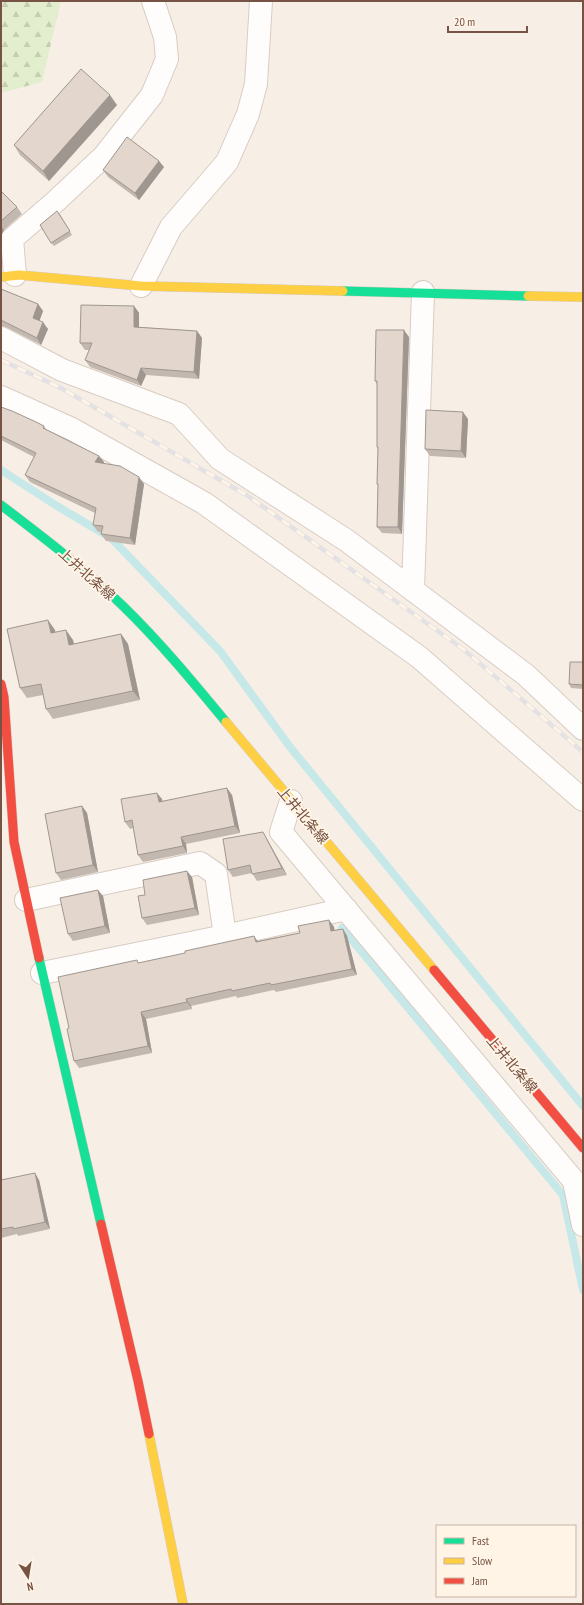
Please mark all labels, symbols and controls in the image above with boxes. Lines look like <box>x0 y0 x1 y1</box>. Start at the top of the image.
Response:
scale bar <box>448 8 527 34</box>
text: 20 m <box>454 14 475 29</box>
street label: 上井北条線 <box>55 544 119 604</box>
street label: 上井北条線 <box>274 782 332 848</box>
street label: 上井北条線 <box>483 1031 541 1097</box>
legend <box>436 1525 576 1597</box>
text: Fast <box>472 1533 490 1548</box>
text: Slow <box>472 1553 493 1568</box>
north arrow <box>8 1557 48 1597</box>
text: Jam <box>471 1573 488 1588</box>
text: N <box>26 1579 34 1594</box>

